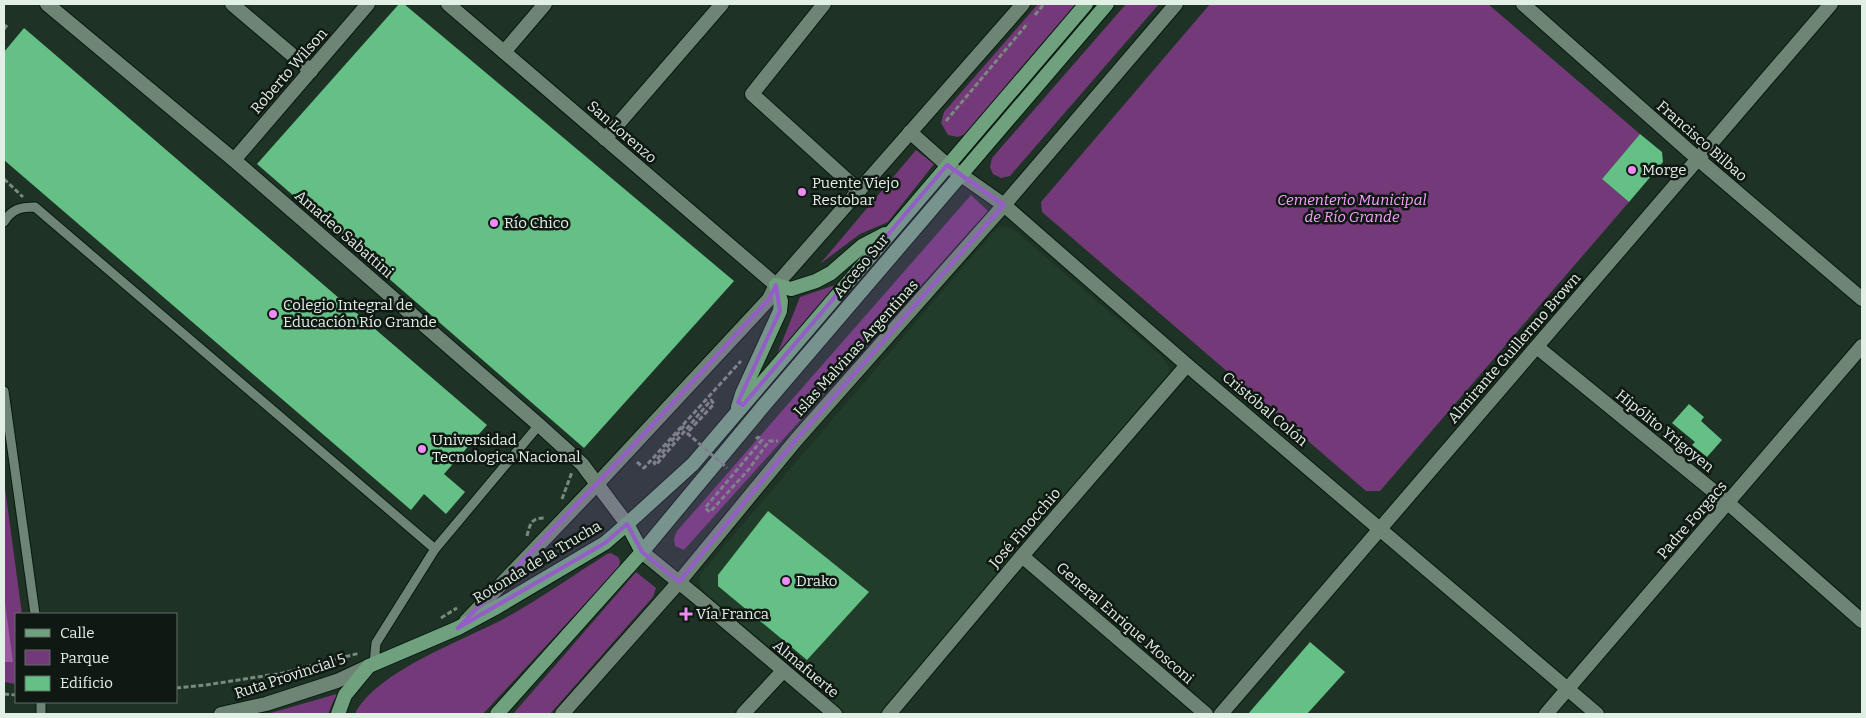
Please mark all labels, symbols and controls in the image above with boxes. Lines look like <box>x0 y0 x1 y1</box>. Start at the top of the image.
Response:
street label: Roberto Wilson <box>247 24 331 117</box>
street label: San Lorenzo <box>584 97 660 167</box>
street label: Francisco Bilbao <box>1653 97 1751 185</box>
place label: Morge <box>1642 161 1686 179</box>
marker: Morge <box>1626 164 1638 176</box>
place label: Puente Viejo Restobar <box>812 174 899 209</box>
street label: Amadeo Sabattini <box>291 186 397 282</box>
marker: Puente Viejo Restobar <box>796 186 808 198</box>
park label: Cementerio Municipal de Río Grande <box>1277 191 1427 226</box>
place label: Río Chico <box>504 214 569 232</box>
marker: Río Chico <box>488 217 500 229</box>
street label: Acceso Sur <box>829 230 893 301</box>
street label: Almirante Guillermo Brown <box>1444 269 1584 427</box>
street label: Islas Malvinas Argentinas <box>790 276 922 420</box>
place label: Colegio Integral de Educación Río Grande <box>283 296 437 331</box>
marker: Colegio Integral de Educación Río Grande <box>267 308 279 320</box>
street label: Cristóbal Colón <box>1219 368 1312 450</box>
street label: Hipólito Yrigoyen <box>1612 386 1718 476</box>
place label: Universidad Tecnologica Nacional <box>432 431 581 466</box>
marker: Universidad Tecnologica Nacional <box>416 443 428 455</box>
street label: Padre Forgacs <box>1653 477 1731 563</box>
street label: José Finocchio <box>985 484 1065 572</box>
street label: Rotonda de la Trucha <box>470 517 604 607</box>
street label: General Enrique Mosconi <box>1053 558 1198 688</box>
place label: Drako <box>796 572 838 590</box>
marker: Drako <box>780 575 792 587</box>
place label: Vía Franca <box>696 605 769 623</box>
marker: Vía Franca <box>680 608 692 620</box>
legend <box>15 613 178 703</box>
text: Calle <box>60 624 94 642</box>
street label: Almafuerte <box>770 636 842 702</box>
text: Parque <box>60 649 109 667</box>
street label: Ruta Provincial 5 <box>232 650 348 702</box>
text: Edificio <box>60 674 113 692</box>

